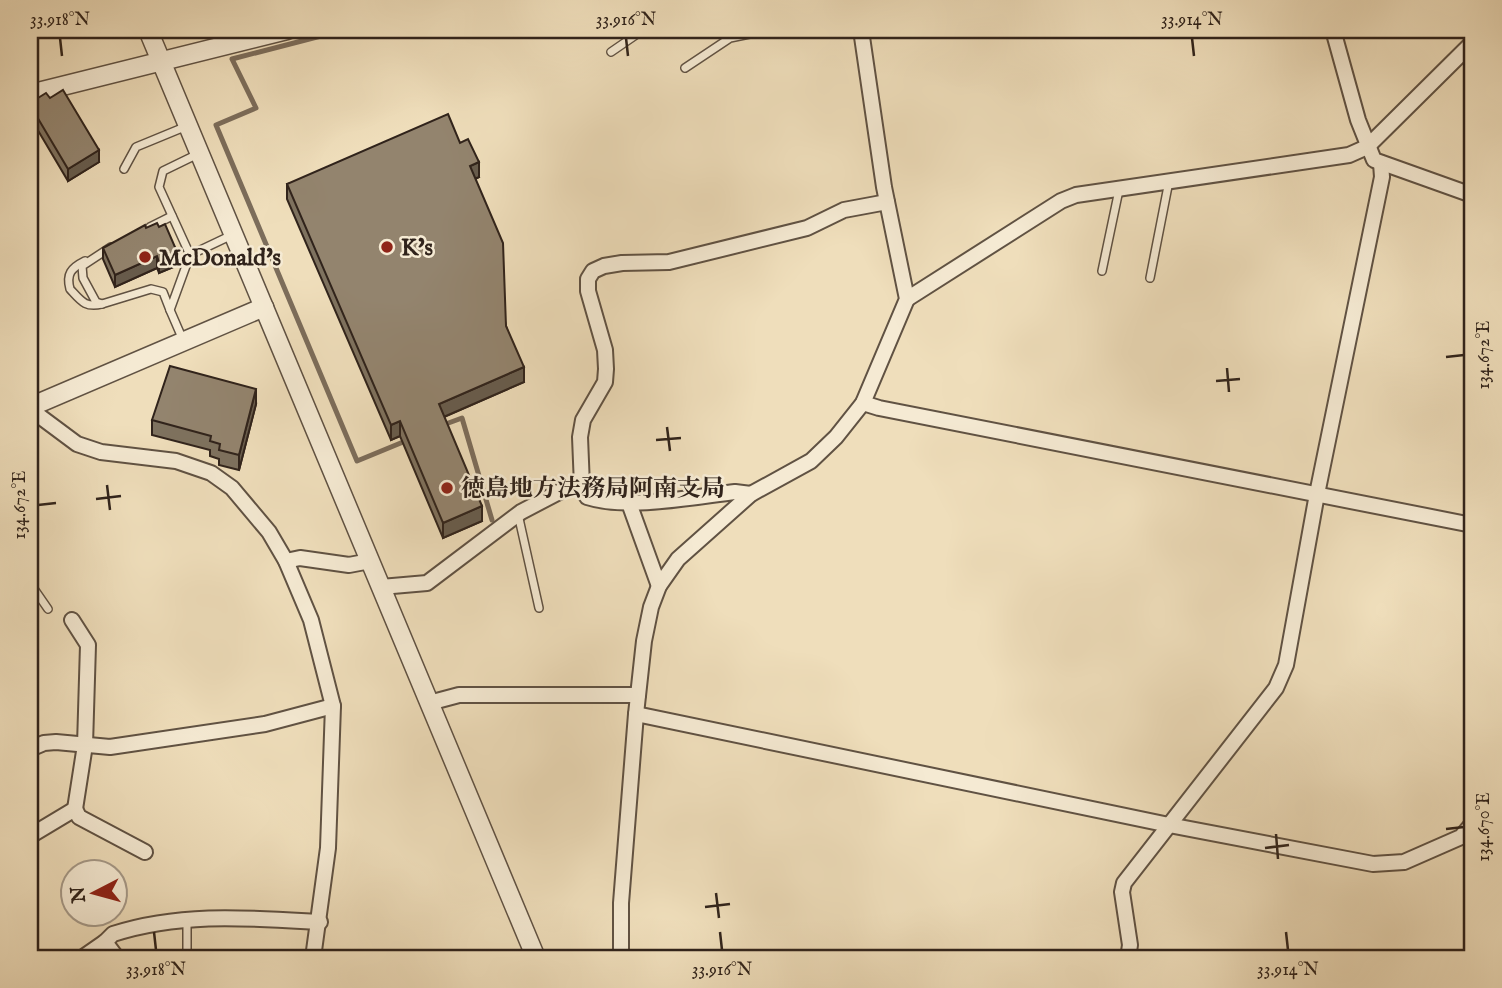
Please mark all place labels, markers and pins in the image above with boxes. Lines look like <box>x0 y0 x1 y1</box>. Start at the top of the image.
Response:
place label: K's <box>401 233 433 264</box>
marker: K's <box>379 239 395 255</box>
place label: McDonald's <box>159 243 282 274</box>
marker: McDonald's <box>137 249 153 265</box>
place label: 徳島地方法務局阿南支局 <box>461 474 725 505</box>
marker: 徳島地方法務局阿南支局 <box>439 480 455 496</box>

